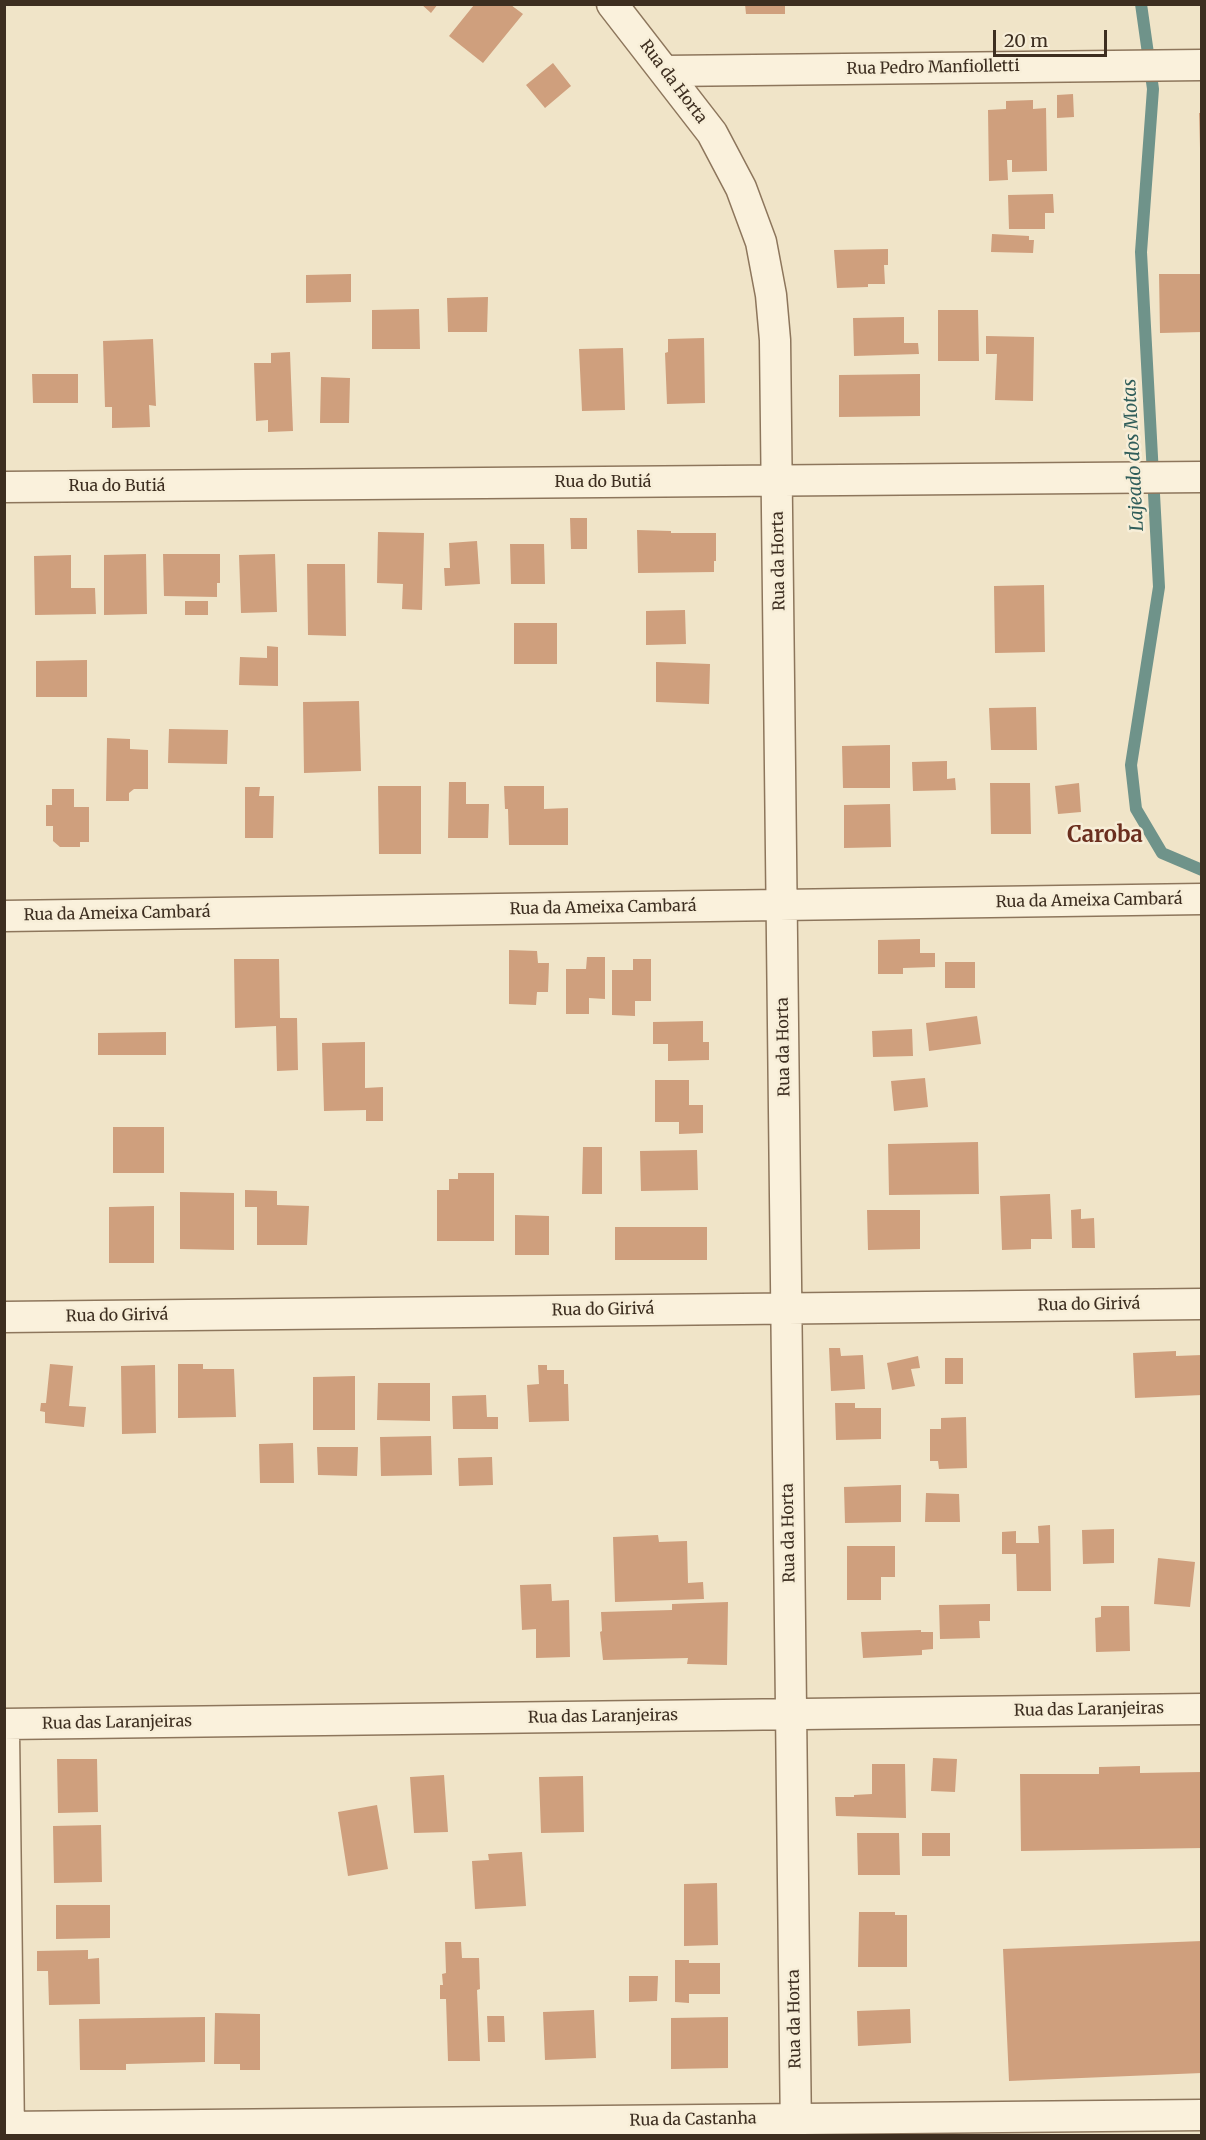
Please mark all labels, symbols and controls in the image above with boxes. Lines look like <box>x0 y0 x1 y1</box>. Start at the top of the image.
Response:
scale bar <box>996 18 1110 56</box>
text: 20 m <box>1004 29 1048 52</box>
street label: Rua da Horta <box>635 37 711 127</box>
street label: Rua Pedro Manfiolletti <box>846 57 1020 79</box>
water label: Lajeado dos Motas <box>1119 378 1149 532</box>
street label: Rua do Butiá <box>555 472 651 492</box>
street label: Rua do Butiá <box>69 476 165 496</box>
street label: Rua da Horta <box>769 511 789 611</box>
district label: Caroba <box>1067 823 1143 849</box>
street label: Rua da Ameixa Cambará <box>995 890 1183 912</box>
street label: Rua da Ameixa Cambará <box>509 897 697 919</box>
street label: Rua da Ameixa Cambará <box>23 903 211 925</box>
street label: Rua da Horta <box>774 997 794 1097</box>
street label: Rua do Girivá <box>1038 1295 1140 1315</box>
street label: Rua do Girivá <box>552 1300 654 1320</box>
street label: Rua do Girivá <box>66 1306 168 1326</box>
street label: Rua da Horta <box>779 1483 799 1583</box>
street label: Rua das Laranjeiras <box>1014 1699 1164 1721</box>
street label: Rua das Laranjeiras <box>528 1706 678 1728</box>
street label: Rua das Laranjeiras <box>42 1712 192 1734</box>
street label: Rua da Horta <box>785 1969 805 2069</box>
street label: Rua da Castanha <box>629 2109 757 2131</box>

